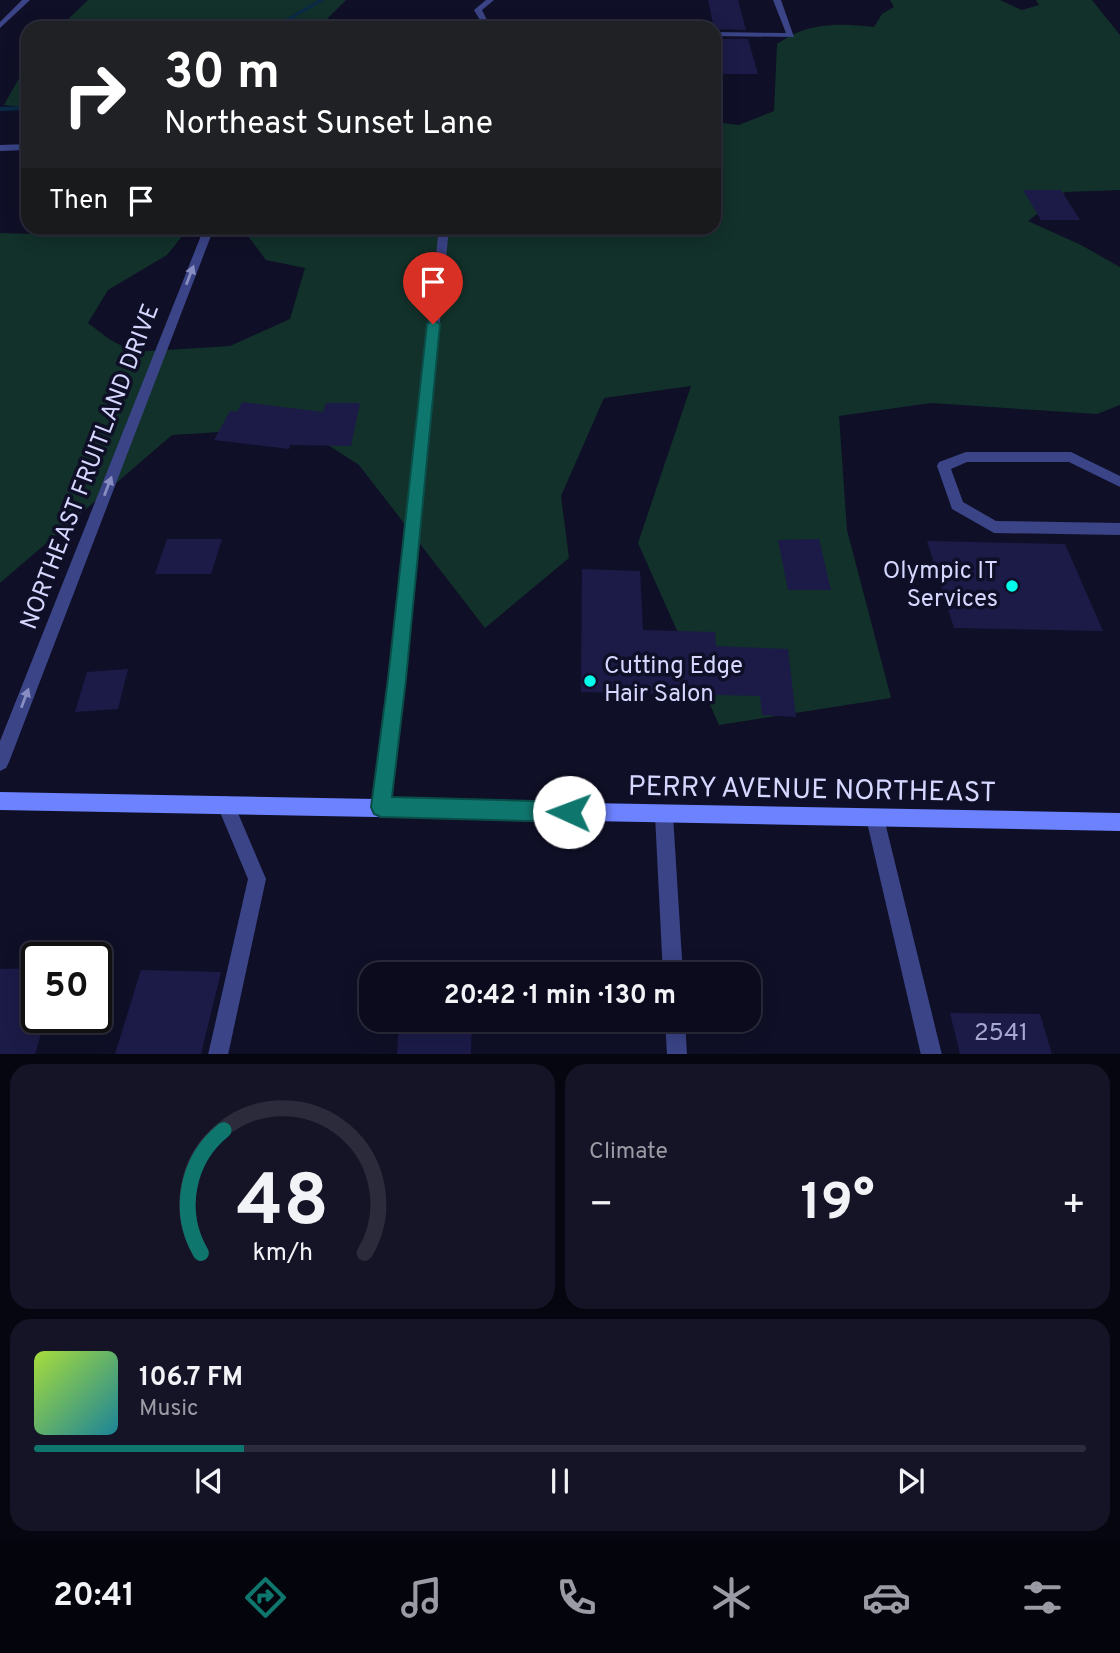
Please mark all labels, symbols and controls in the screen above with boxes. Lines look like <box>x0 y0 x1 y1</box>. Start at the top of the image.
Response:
text: 30 m <box>164 44 280 106</box>
icon: right <box>49 49 140 140</box>
text: Northeast Sunset Lane <box>164 105 493 145</box>
icon: arrive <box>122 182 160 220</box>
text: Then <box>49 185 108 218</box>
pin <box>403 252 463 324</box>
icon: arrive <box>414 263 452 301</box>
one-way arrow <box>185 264 196 285</box>
street label: NORTHEAST FRUITLAND DRIVE <box>15 300 167 634</box>
one-way arrow <box>102 476 113 497</box>
place label: Olympic IT Services <box>883 557 998 615</box>
marker: Olympic IT Services <box>1004 578 1020 594</box>
place label: Cutting Edge Hair Salon <box>604 652 743 710</box>
marker: Cutting Edge Hair Salon <box>582 673 598 689</box>
one-way arrow <box>19 688 30 709</box>
street label: PERRY AVENUE NORTHEAST <box>628 770 996 812</box>
position arrow <box>532 775 606 849</box>
speed limit sign: 50 <box>21 942 112 1033</box>
text: 20:42 · 1 min · 130 m <box>444 980 676 1013</box>
house number: 2541 <box>974 1019 1028 1049</box>
text: Climate <box>589 1138 668 1167</box>
text: 48 <box>236 1159 329 1251</box>
text: 19° <box>800 1172 875 1238</box>
text: − <box>589 1182 614 1231</box>
text: + <box>1061 1182 1086 1231</box>
text: km/h <box>252 1237 313 1269</box>
text: 106.7 FM <box>139 1362 243 1395</box>
text: Music <box>139 1395 199 1424</box>
icon: previous <box>190 1462 228 1500</box>
icon: pause <box>541 1462 579 1500</box>
icon: next <box>892 1462 930 1500</box>
icon: directions <box>241 1573 290 1622</box>
icon: music <box>397 1573 446 1622</box>
icon: phone <box>552 1573 601 1622</box>
icon: climate <box>707 1573 756 1622</box>
icon: car <box>862 1573 911 1622</box>
icon: filters <box>1018 1573 1067 1622</box>
text: 20:41 <box>53 1577 135 1617</box>

